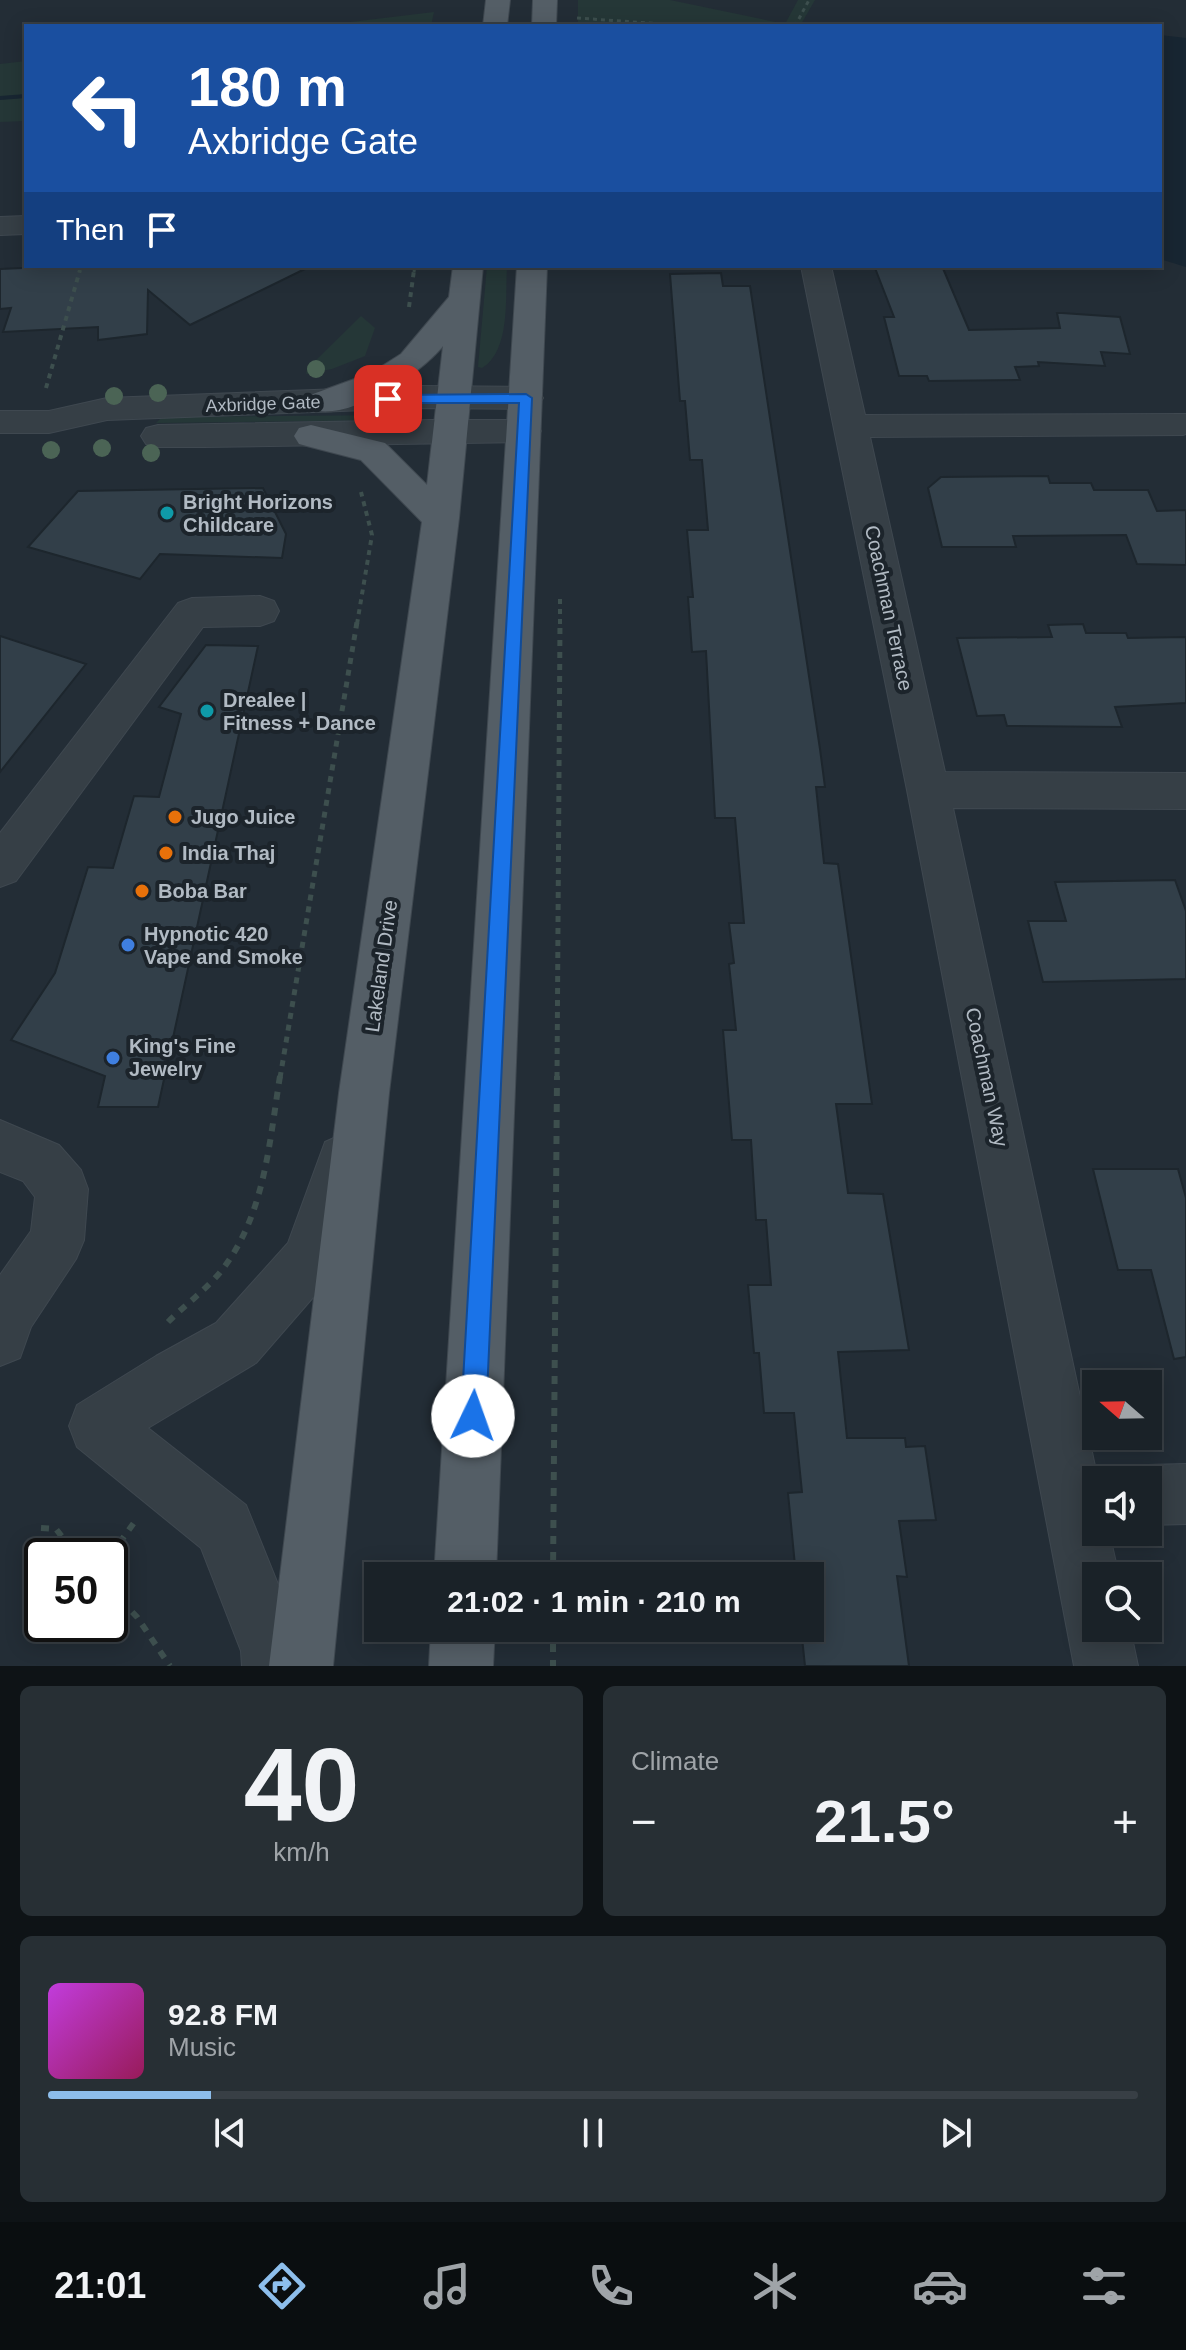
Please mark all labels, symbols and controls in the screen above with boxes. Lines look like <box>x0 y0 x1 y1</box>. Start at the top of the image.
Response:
text: 180 m <box>188 55 347 118</box>
icon: left <box>56 56 160 160</box>
text: Axbridge Gate <box>188 121 418 162</box>
icon: arrive <box>140 208 184 252</box>
text: Then <box>56 213 124 246</box>
pin <box>354 365 422 433</box>
icon: arrive <box>366 377 410 421</box>
street label: Axbridge Gate <box>205 392 321 416</box>
place label: Bright Horizons Childcare <box>183 491 333 536</box>
marker: Bright Horizons Childcare <box>158 504 176 522</box>
street label: Coachman Terrace <box>861 523 917 693</box>
place label: Drealee | Fitness + Dance <box>223 689 376 734</box>
marker: Drealee | Fitness + Dance <box>198 702 216 720</box>
place label: Jugo Juice <box>191 806 295 828</box>
marker: Jugo Juice <box>166 808 184 826</box>
place label: India Thaj <box>182 842 275 864</box>
marker: India Thaj <box>157 844 175 862</box>
place label: Boba Bar <box>158 880 247 902</box>
marker: Boba Bar <box>133 882 151 900</box>
street label: Lakeland Drive <box>361 898 401 1034</box>
place label: Hypnotic 420 Vape and Smoke <box>144 923 303 968</box>
marker: Hypnotic 420 Vape and Smoke <box>119 936 137 954</box>
street label: Coachman Way <box>962 1005 1012 1149</box>
place label: King's Fine Jewelry <box>129 1035 236 1080</box>
marker: King's Fine Jewelry <box>104 1049 122 1067</box>
north arrow <box>1082 1370 1162 1450</box>
map controls <box>1082 1370 1162 1642</box>
position arrow <box>431 1374 515 1458</box>
button: sound <box>1082 1466 1162 1546</box>
speed limit sign: 50 <box>24 1538 128 1642</box>
button: search <box>1082 1562 1162 1642</box>
text: 21:02 · 1 min · 210 m <box>447 1585 741 1618</box>
text: 40 <box>244 1727 359 1843</box>
text: Climate <box>631 1746 719 1776</box>
text: 21.5° <box>814 1788 955 1855</box>
text: − <box>631 1797 657 1846</box>
text: + <box>1112 1797 1138 1846</box>
text: km/h <box>273 1837 330 1867</box>
text: 92.8 FM <box>168 1998 278 2031</box>
text: Music <box>168 2032 236 2062</box>
icon: previous <box>208 2111 252 2155</box>
icon: pause <box>571 2111 615 2155</box>
icon: next <box>934 2111 978 2155</box>
icon: directions <box>254 2258 310 2314</box>
icon: music <box>419 2258 475 2314</box>
icon: phone <box>583 2258 639 2314</box>
icon: climate <box>747 2258 803 2314</box>
icon: car <box>912 2258 968 2314</box>
icon: filters <box>1076 2258 1132 2314</box>
text: 21:01 <box>54 2265 146 2306</box>

